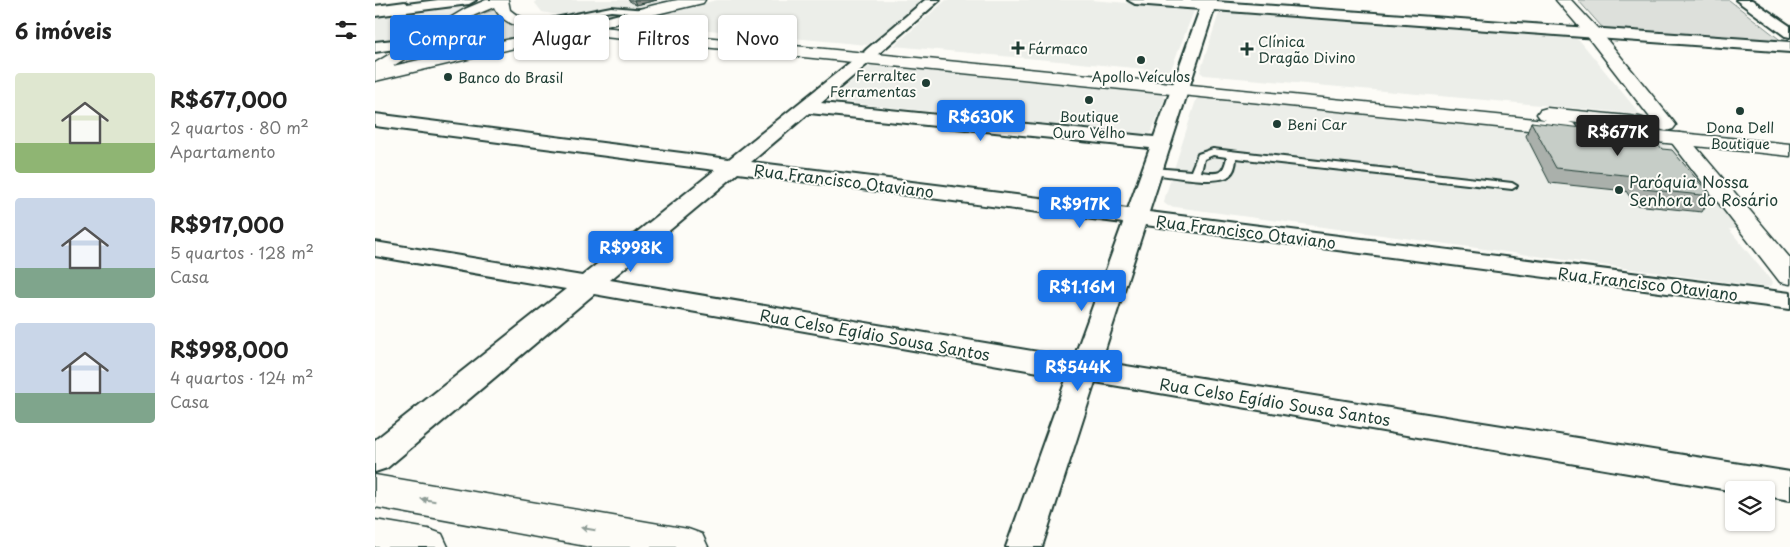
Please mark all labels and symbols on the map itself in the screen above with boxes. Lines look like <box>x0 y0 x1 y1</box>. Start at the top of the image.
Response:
place label: Clínica Dragão Divino <box>1258 31 1356 68</box>
place label: Fármaco <box>1028 38 1088 59</box>
marker: Fármaco <box>1012 42 1024 54</box>
marker: Clínica Dragão Divino <box>1240 42 1254 56</box>
marker: Apollo Veículos <box>1135 54 1147 66</box>
place label: Ferraltec Ferramentas <box>830 65 916 102</box>
place label: Apollo Veículos <box>1092 66 1190 87</box>
place label: Banco do Brasil <box>458 67 563 88</box>
marker: Banco do Brasil <box>442 71 454 83</box>
marker: Ferraltec Ferramentas <box>920 77 932 89</box>
marker: Boutique Ouro Velho <box>1083 94 1095 106</box>
pin: R$630K <box>940 100 1022 142</box>
marker: Dona Dell Boutique <box>1734 105 1746 117</box>
place label: Boutique Ouro Velho <box>1053 106 1126 143</box>
place label: Beni Car <box>1287 114 1347 135</box>
pin: R$677K <box>1577 114 1659 157</box>
place label: Dona Dell Boutique <box>1706 117 1774 154</box>
marker: Beni Car <box>1271 118 1283 130</box>
street label: Rua Francisco Otaviano <box>753 157 935 203</box>
place label: Paróquia Nossa Senhora do Rosário <box>1629 169 1778 211</box>
marker: Paróquia Nossa Senhora do Rosário <box>1613 184 1625 196</box>
pin: R$917K <box>1039 186 1121 229</box>
street label: Rua Francisco Otaviano <box>1155 208 1337 254</box>
pin: R$998K <box>590 230 672 273</box>
street label: Rua Francisco Otaviano <box>1557 260 1739 306</box>
pin: R$1.16M <box>1036 270 1128 312</box>
street label: Rua Celso Egídio Sousa Santos <box>758 302 992 366</box>
pin: R$544K <box>1037 350 1119 392</box>
street label: Rua Celso Egídio Sousa Santos <box>1158 371 1392 431</box>
one-way arrow <box>420 496 436 504</box>
one-way arrow <box>580 524 596 532</box>

